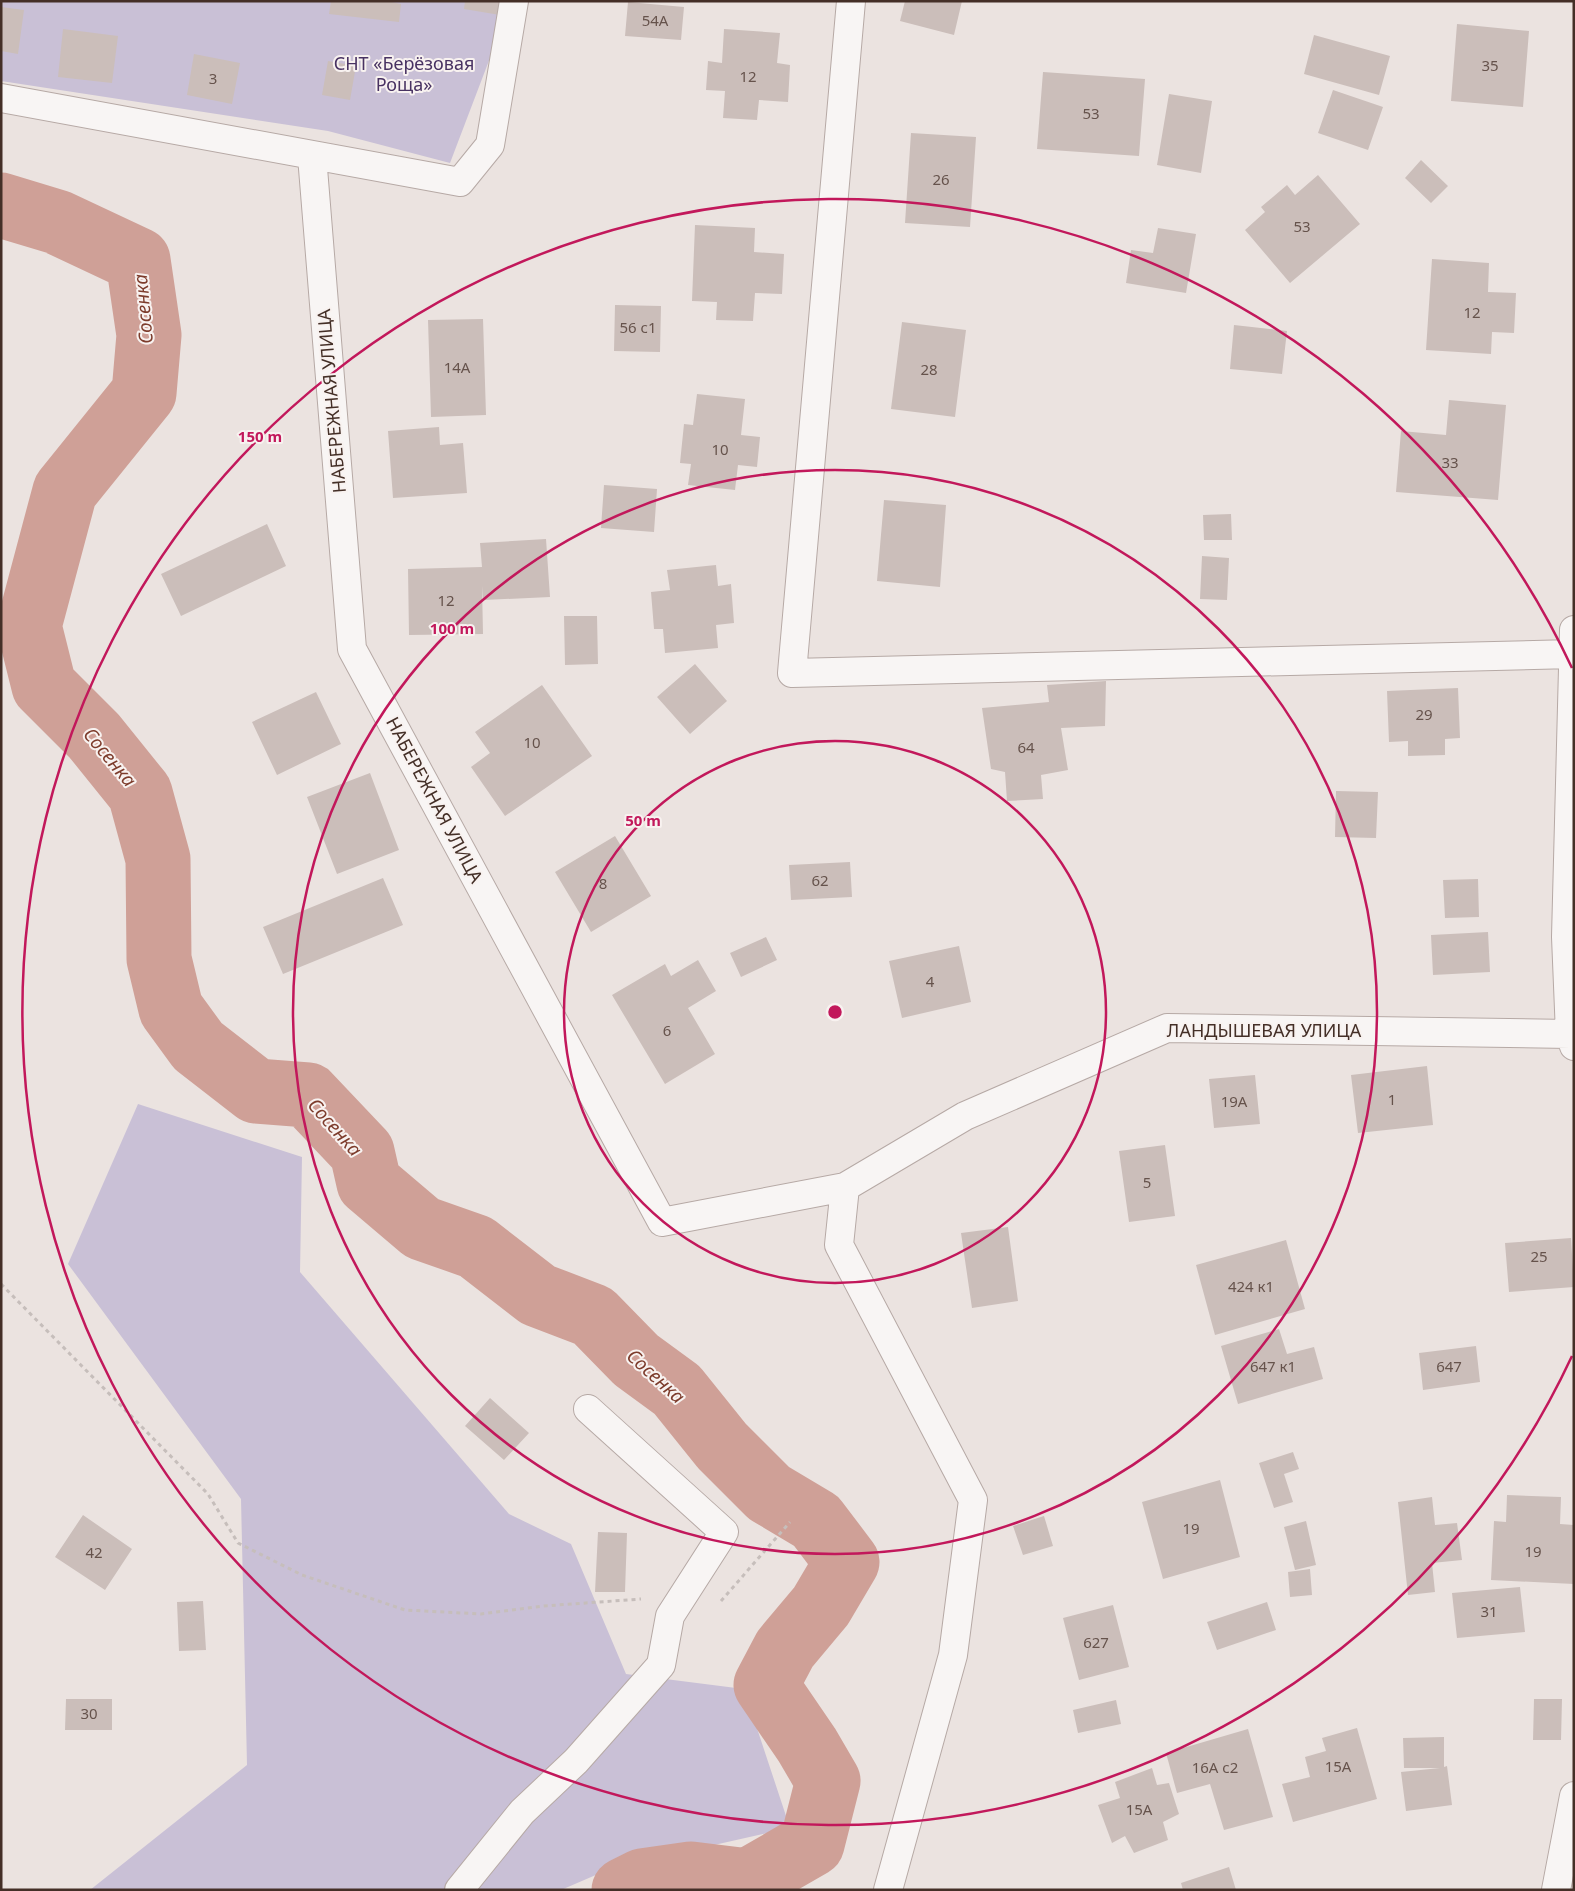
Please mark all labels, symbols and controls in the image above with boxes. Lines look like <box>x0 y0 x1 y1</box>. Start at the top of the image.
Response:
house number: 54А <box>642 10 669 30</box>
park label: СНТ «Берёзовая Роща» <box>334 51 474 96</box>
house number: 35 <box>1481 55 1499 75</box>
house number: 12 <box>739 66 757 86</box>
house number: 3 <box>209 68 217 88</box>
house number: 53 <box>1082 103 1100 123</box>
house number: 26 <box>932 169 950 189</box>
house number: 53 <box>1293 216 1311 236</box>
water label: Сосенка <box>127 273 159 345</box>
house number: 12 <box>1463 302 1481 322</box>
street label: НАБЕРЕЖНАЯ УЛИЦА <box>311 308 351 494</box>
house number: 56 с1 <box>619 317 657 337</box>
house number: 14А <box>444 357 471 377</box>
house number: 28 <box>920 359 938 379</box>
text: 150 m <box>238 426 282 446</box>
house number: 10 <box>711 439 729 459</box>
house number: 33 <box>1441 452 1459 472</box>
house number: 12 <box>437 590 455 610</box>
text: 100 m <box>430 618 474 638</box>
house number: 29 <box>1415 704 1433 724</box>
street label: НАБЕРЕЖНАЯ УЛИЦА <box>381 712 489 887</box>
water label: Сосенка <box>78 722 143 792</box>
house number: 10 <box>523 732 541 752</box>
house number: 64 <box>1017 737 1035 757</box>
text: 50 m <box>625 810 661 830</box>
house number: 62 <box>811 870 829 890</box>
house number: 8 <box>599 873 607 893</box>
house number: 4 <box>926 971 935 991</box>
centre of rings <box>826 1003 844 1021</box>
street label: ЛАНДЫШЕВАЯ УЛИЦА <box>1167 1018 1362 1042</box>
house number: 6 <box>663 1020 671 1040</box>
house number: 1 <box>1388 1089 1396 1109</box>
house number: 19А <box>1221 1091 1248 1111</box>
water label: Сосенка <box>302 1092 368 1162</box>
house number: 5 <box>1143 1172 1151 1192</box>
house number: 25 <box>1530 1246 1548 1266</box>
house number: 424 к1 <box>1228 1276 1274 1296</box>
water label: Сосенка <box>621 1343 691 1409</box>
house number: 647 к1 <box>1250 1356 1296 1376</box>
house number: 647 <box>1436 1356 1462 1376</box>
house number: 19 <box>1182 1518 1200 1538</box>
house number: 19 <box>1524 1541 1542 1561</box>
house number: 42 <box>85 1542 103 1562</box>
house number: 31 <box>1480 1601 1498 1621</box>
house number: 627 <box>1083 1632 1109 1652</box>
house number: 30 <box>80 1703 98 1723</box>
house number: 15А <box>1325 1756 1352 1776</box>
house number: 16А с2 <box>1192 1757 1238 1777</box>
house number: 15А <box>1126 1799 1153 1819</box>

